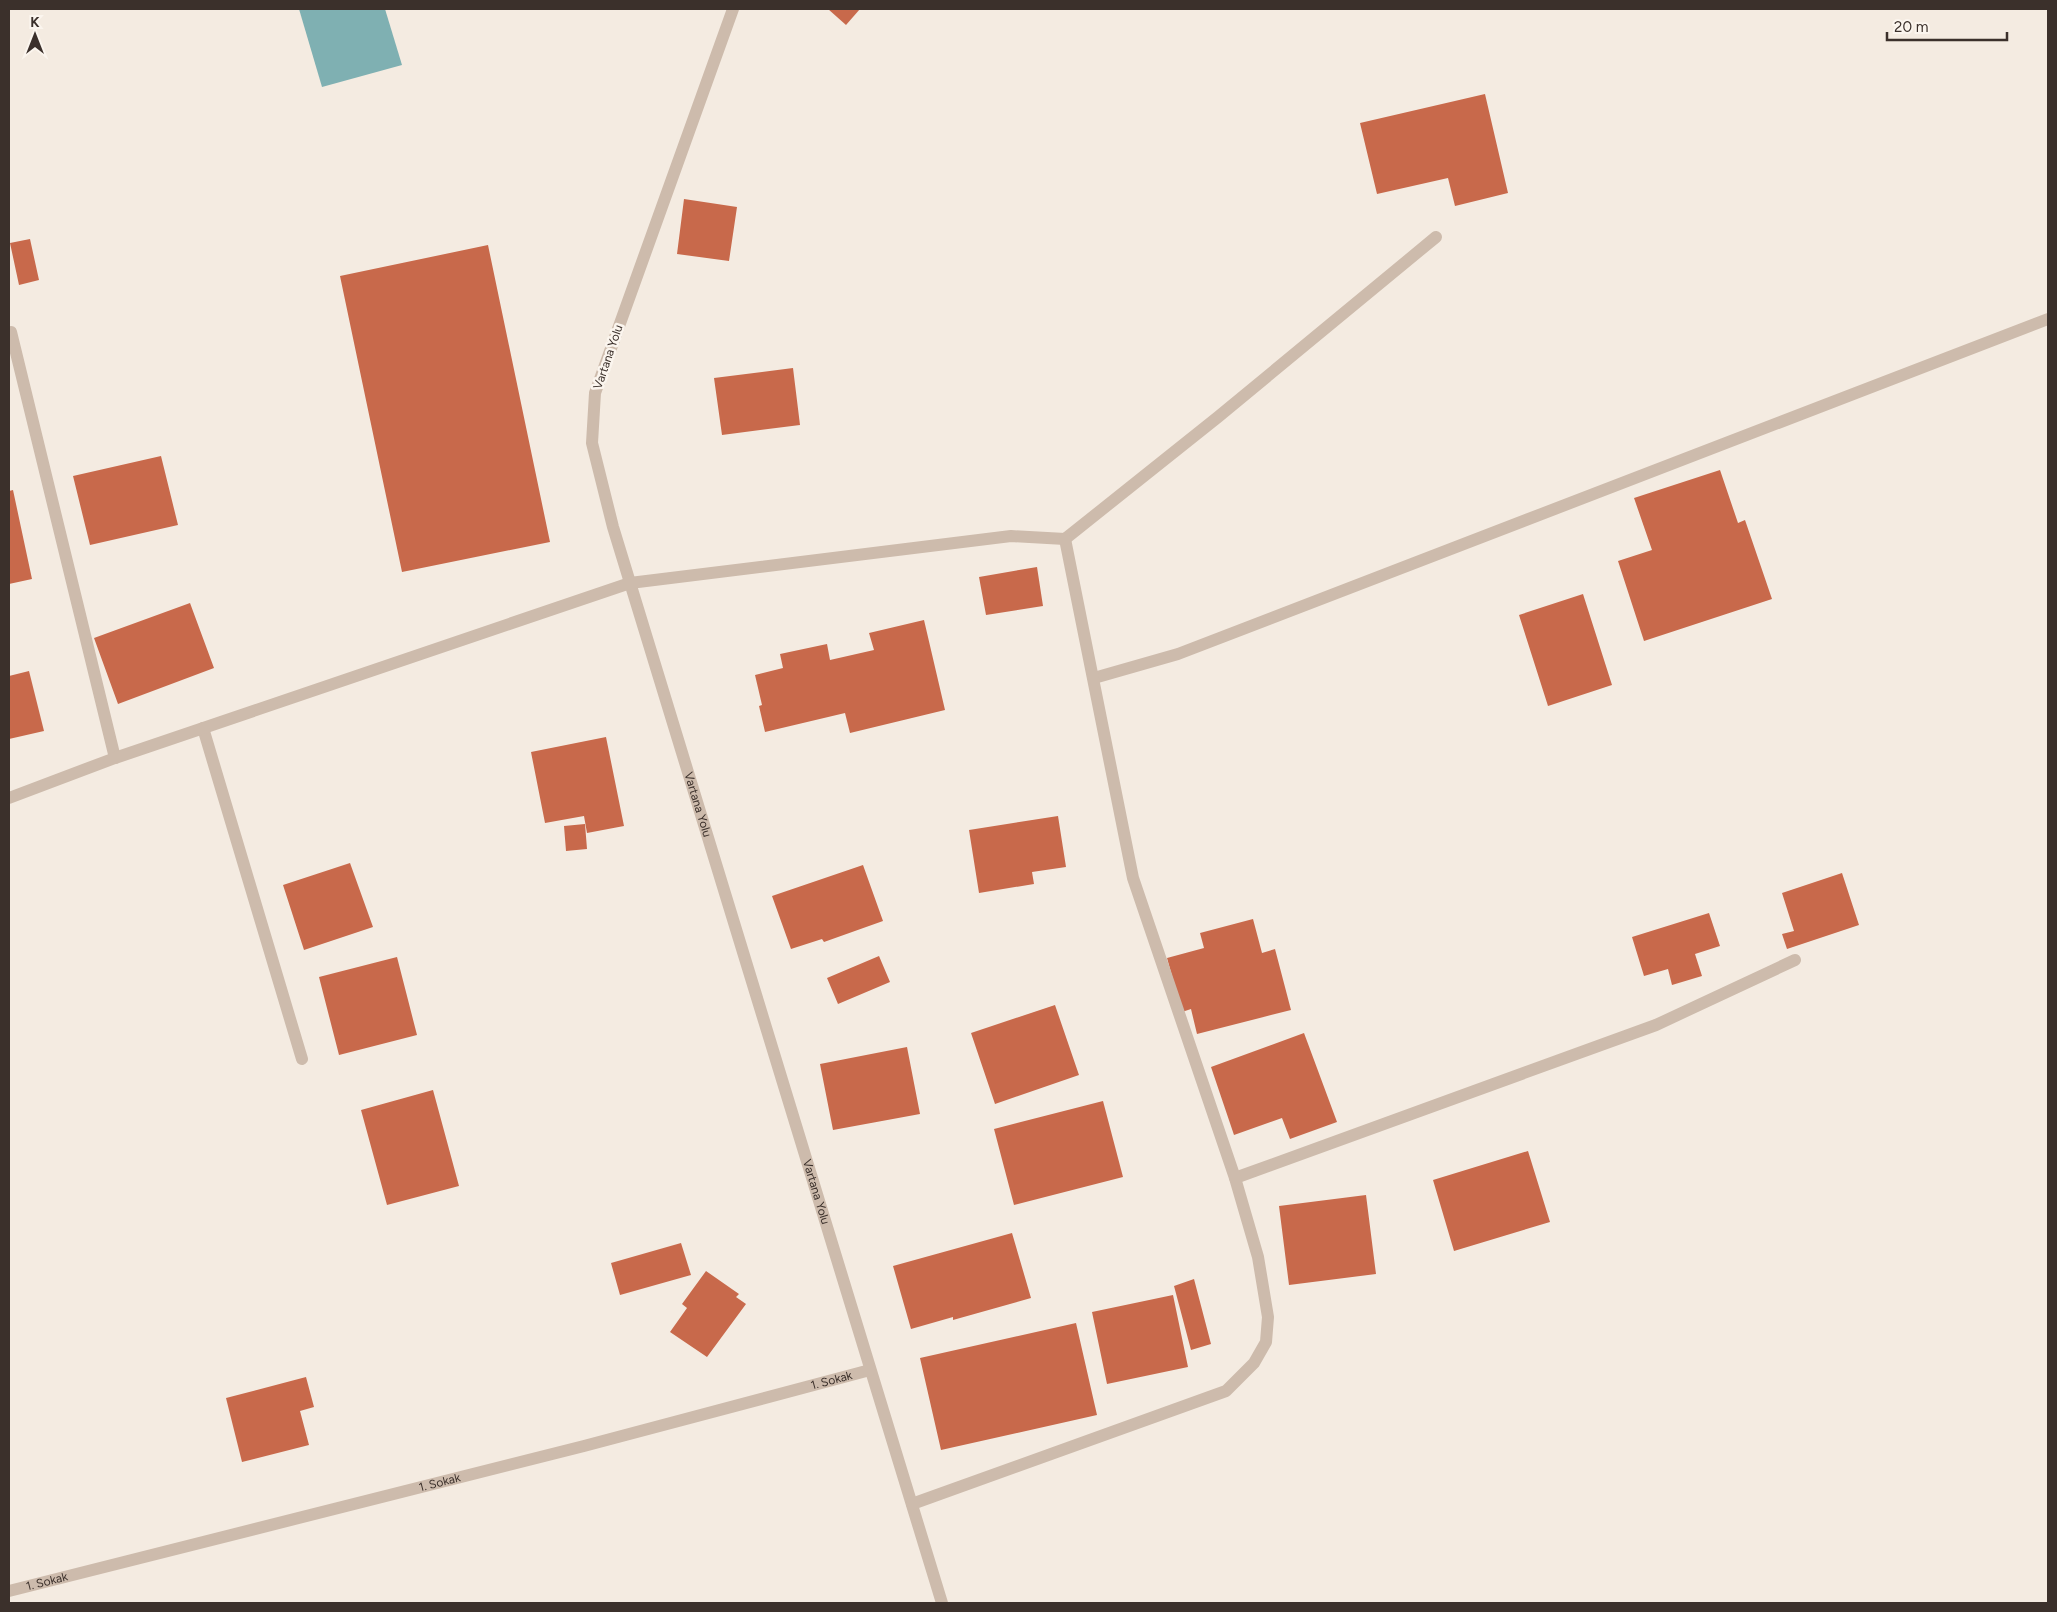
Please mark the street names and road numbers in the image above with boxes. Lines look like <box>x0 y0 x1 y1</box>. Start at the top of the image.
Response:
street label: Vartana Yolu <box>590 323 626 391</box>
street label: Vartana Yolu <box>681 770 714 839</box>
street label: Vartana Yolu <box>800 1158 833 1226</box>
street label: 1. Sokak <box>809 1368 854 1392</box>
street label: 1. Sokak <box>417 1470 462 1494</box>
street label: 1. Sokak <box>25 1569 69 1593</box>

